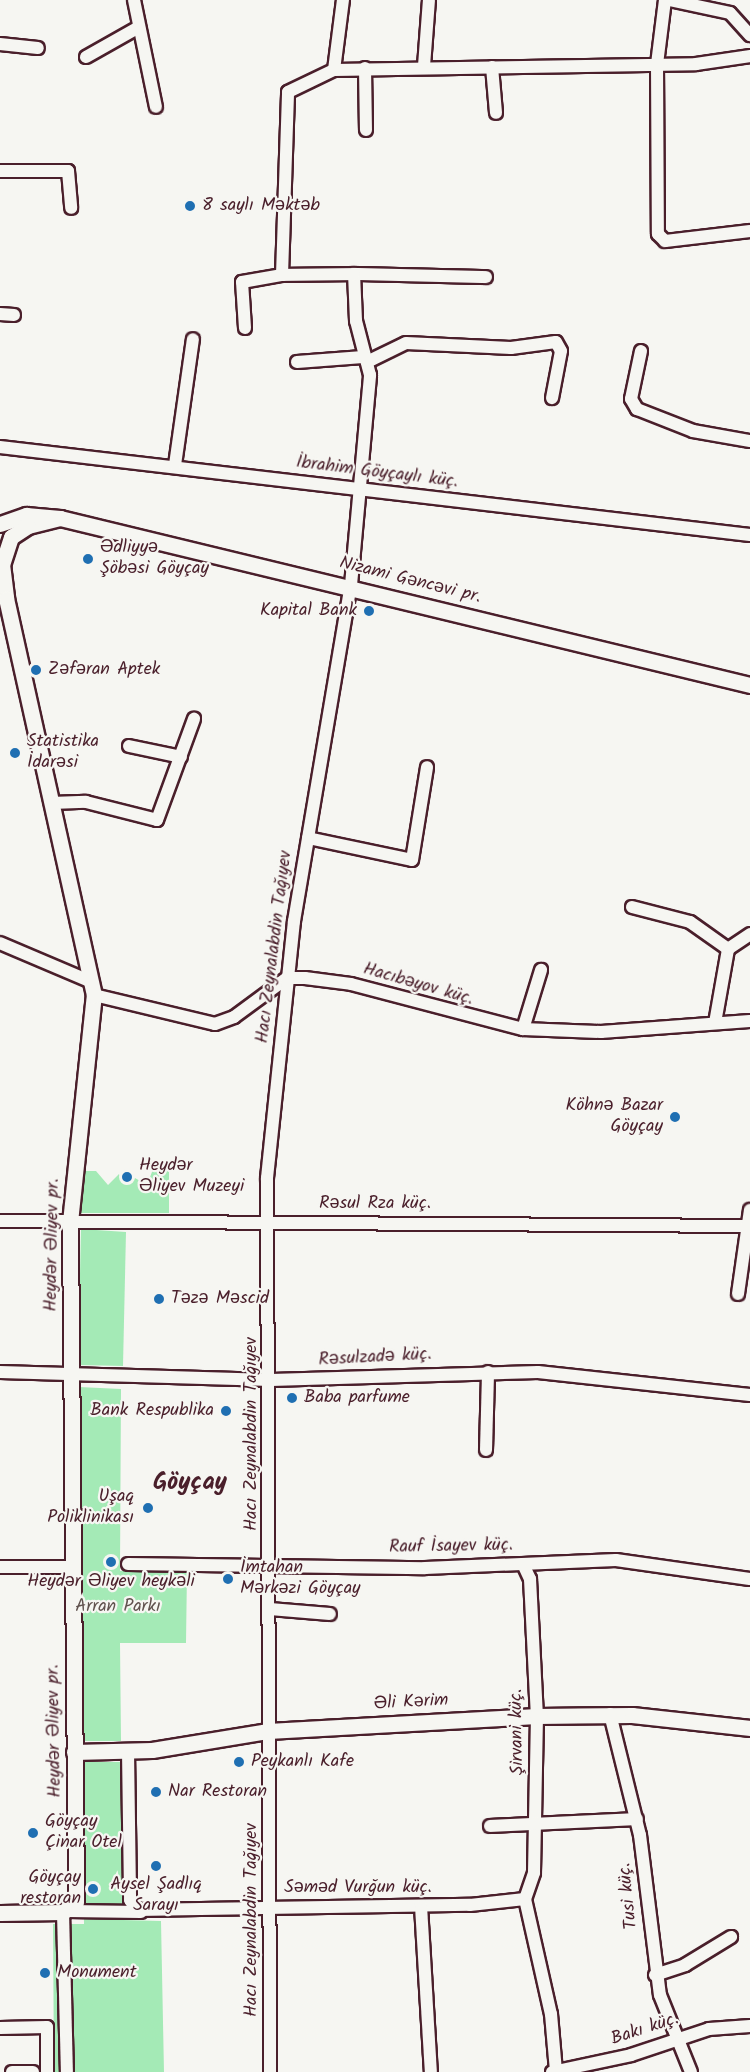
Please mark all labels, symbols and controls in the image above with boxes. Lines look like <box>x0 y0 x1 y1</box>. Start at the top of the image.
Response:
place label: 8 saylı Məktəb <box>202 195 320 217</box>
marker: 8 saylı Məktəb <box>183 199 197 213</box>
street label: İbrahim Göyçaylı küç. <box>295 452 459 494</box>
place label: Ədliyyə Şöbəsi Göyçay <box>100 538 209 580</box>
marker: Ədliyyə Şöbəsi Göyçay <box>81 552 95 566</box>
street label: Nizami Gəncəvi pr. <box>337 553 483 609</box>
place label: Kapital Bank <box>260 600 357 622</box>
marker: Kapital Bank <box>362 604 376 618</box>
place label: Zəfəran Aptek <box>48 659 160 681</box>
marker: Zəfəran Aptek <box>29 663 43 677</box>
place label: Statistika İdarəsi <box>27 732 99 774</box>
marker: Statistika İdarəsi <box>8 746 22 760</box>
street label: Hacı Zeynalabdin Tağıyev <box>252 849 298 1045</box>
street label: Hacıbəyov küç. <box>361 959 475 1011</box>
place label: Köhnə Bazar Göyçay <box>566 1096 663 1138</box>
marker: Köhnə Bazar Göyçay <box>668 1110 682 1124</box>
place label: Heydər Əliyev Muzeyi <box>139 1156 244 1198</box>
marker: Heydər Əliyev Muzeyi <box>120 1170 134 1184</box>
street label: Heydər Əliyev pr. <box>41 1178 65 1312</box>
street label: Rəsul Rza küç. <box>319 1193 431 1215</box>
place label: Təzə Məscid <box>171 1288 269 1310</box>
marker: Təzə Məscid <box>152 1292 166 1306</box>
street label: Hacı Zeynalabdin Tağıyev <box>241 1337 263 1531</box>
street label: Rəsulzadə küç. <box>318 1344 432 1372</box>
place label: Baba parfume <box>304 1387 410 1409</box>
marker: Baba parfume <box>285 1391 299 1405</box>
place label: Bank Respublika <box>90 1400 214 1422</box>
marker: Bank Respublika <box>219 1404 233 1418</box>
district label: Göyçay <box>153 1469 227 1497</box>
place label: Uşaq Poliklinikası <box>47 1487 134 1530</box>
marker: Uşaq Poliklinikası <box>139 1499 157 1517</box>
street label: Rauf İsayev küç. <box>389 1535 513 1559</box>
marker: Heydər Əliyev heykəli <box>104 1555 118 1569</box>
place label: İmtahan Mərkəzi Göyçay <box>240 1558 361 1600</box>
place label: Heydər Əliyev heykəli <box>27 1571 195 1593</box>
marker: İmtahan Mərkəzi Göyçay <box>221 1572 235 1586</box>
park label: Arran Parkı <box>75 1596 161 1618</box>
street label: Heydər Əliyev pr. <box>43 1664 67 1798</box>
street label: Şirvani küç. <box>506 1689 530 1775</box>
street label: Əli Kərim <box>373 1690 449 1716</box>
place label: Peykanlı Kafe <box>251 1751 354 1773</box>
marker: Peykanlı Kafe <box>232 1755 246 1769</box>
place label: Nar Restoran <box>168 1781 267 1803</box>
marker: Nar Restoran <box>149 1785 163 1799</box>
place label: Göyçay Çinar Otel <box>45 1812 122 1854</box>
street label: Hacı Zeynalabdin Tağıyev <box>241 1823 263 2017</box>
marker: Göyçay Çinar Otel <box>26 1826 40 1840</box>
marker: Aysel Şadlıq Sarayı <box>149 1859 163 1873</box>
street label: Tusi küç. <box>615 1862 643 1930</box>
place label: Göyçay restoran <box>20 1868 81 1910</box>
place label: Aysel Şadlıq Sarayı <box>110 1875 202 1918</box>
street label: Səməd Vurğun küç. <box>284 1877 432 1899</box>
marker: Göyçay restoran <box>86 1882 100 1896</box>
place label: Monument <box>57 1962 137 1984</box>
marker: Monument <box>38 1966 52 1980</box>
street label: Bakı küç. <box>609 2009 681 2051</box>

